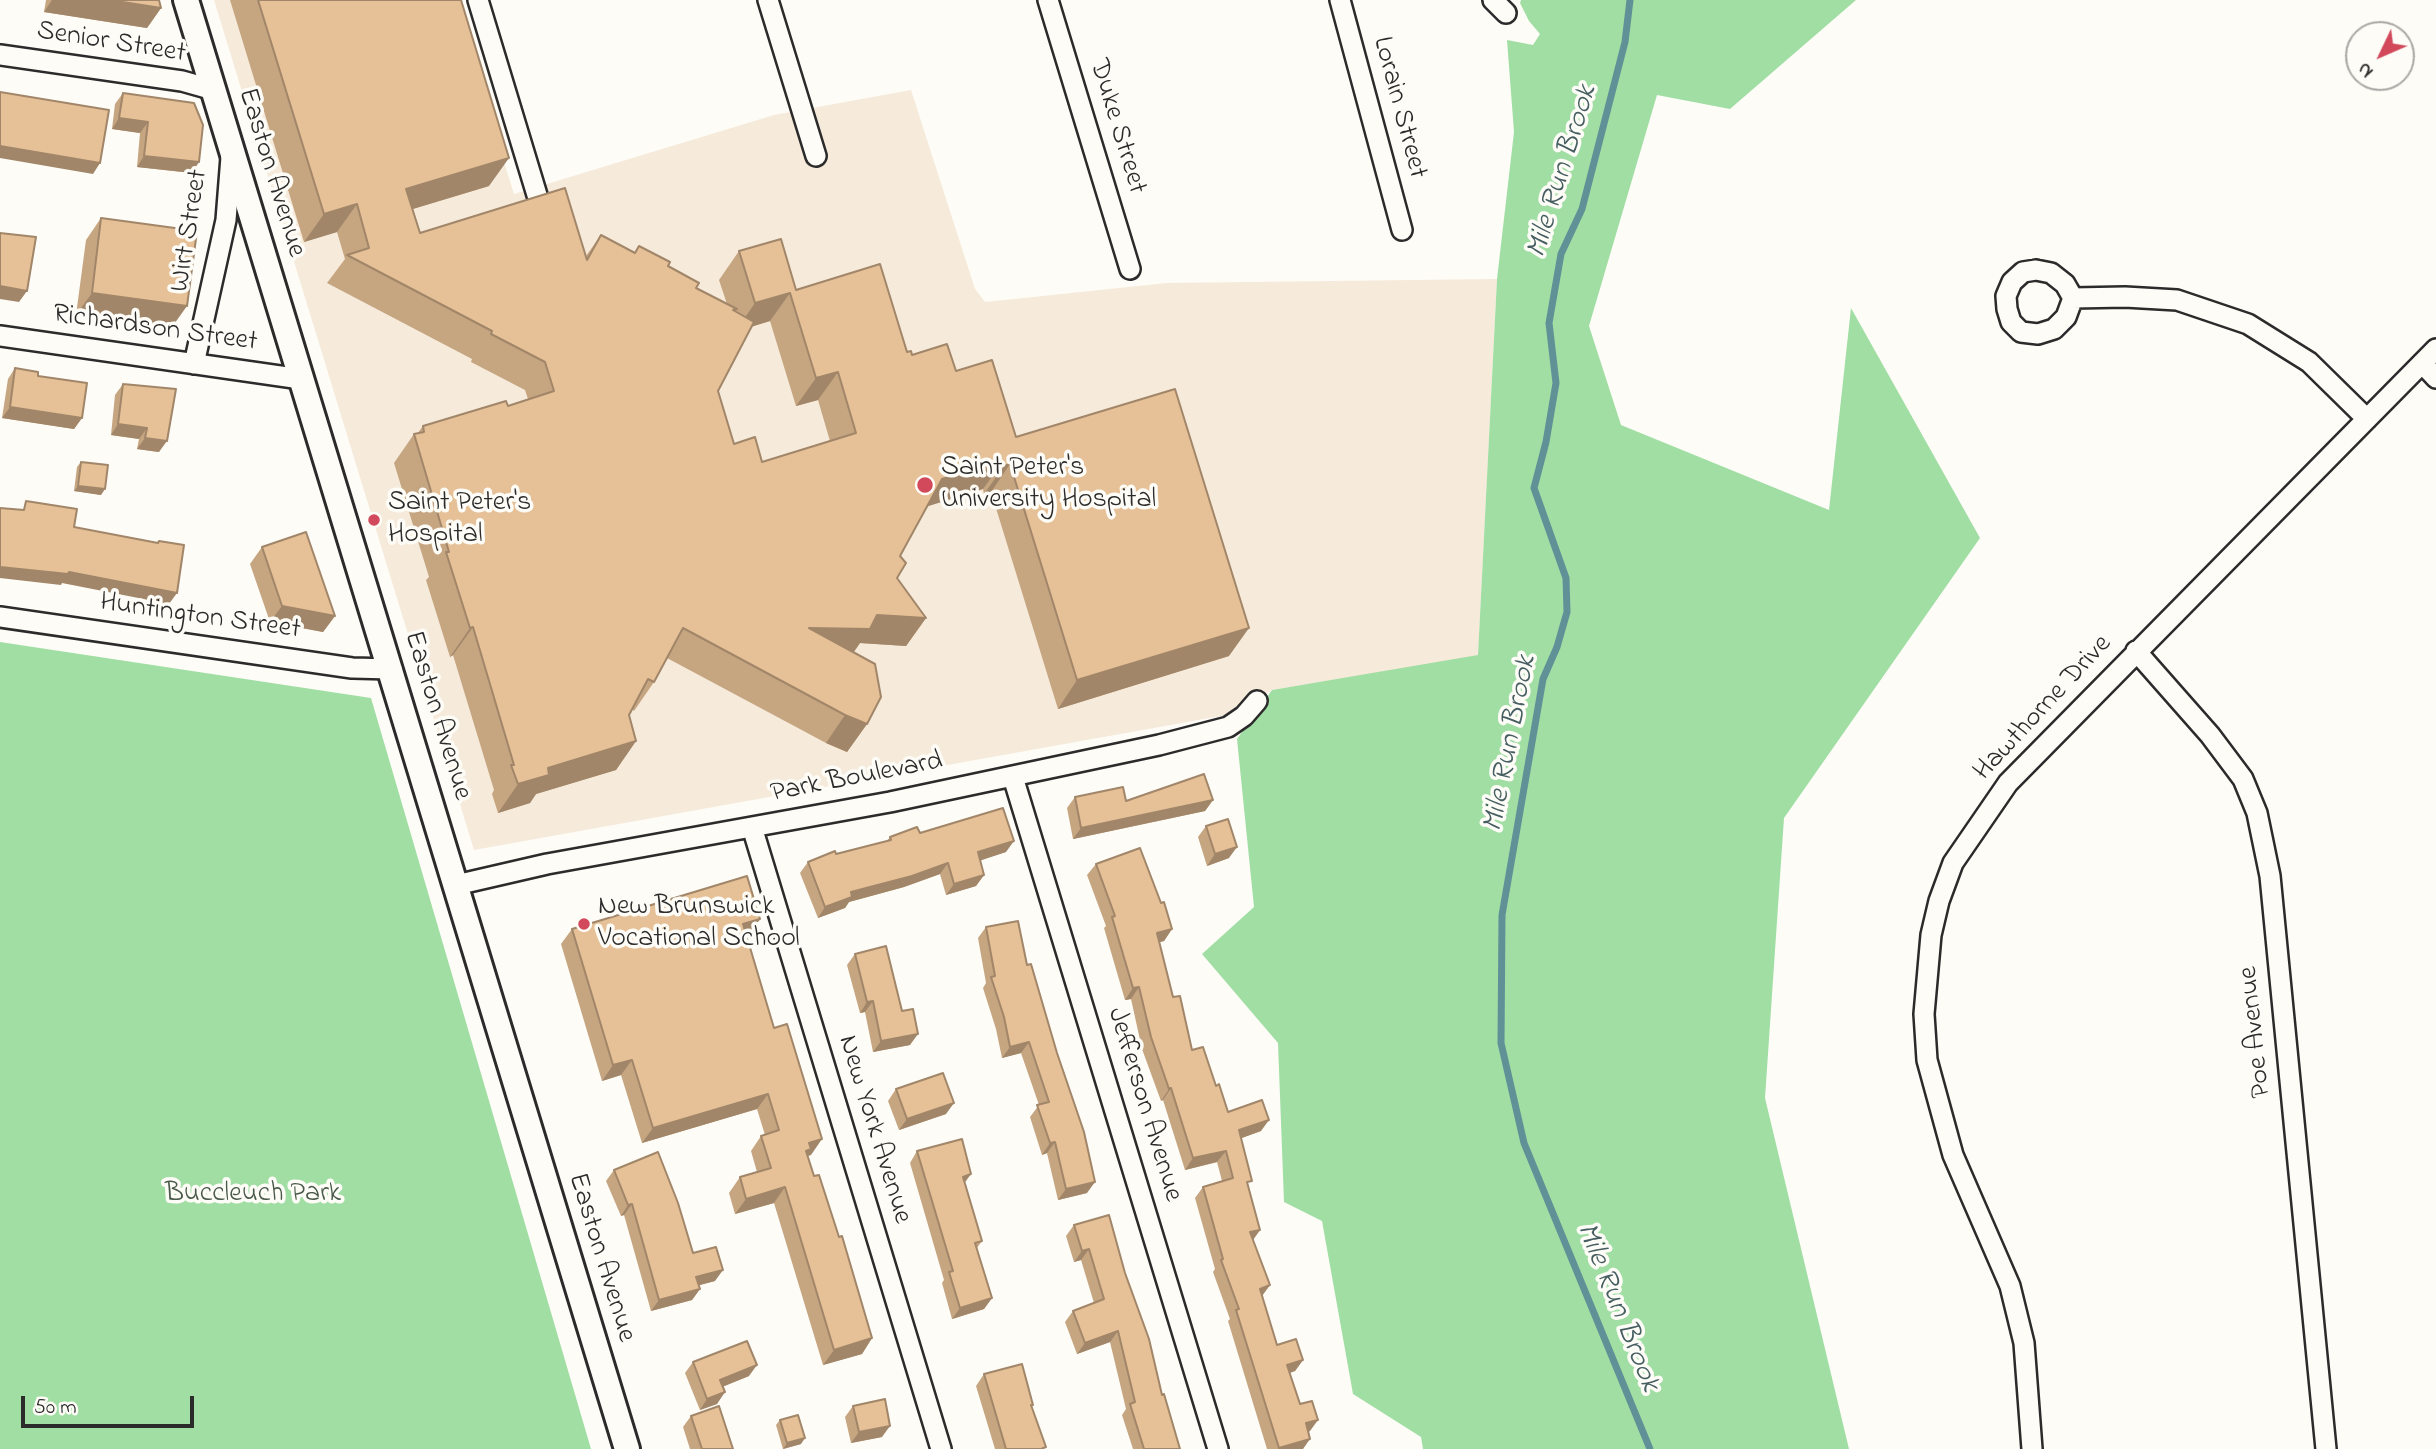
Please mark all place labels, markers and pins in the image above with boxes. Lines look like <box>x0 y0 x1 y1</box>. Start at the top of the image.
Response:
place label: Saint Peter's University Hospital <box>941 452 1156 518</box>
marker: Saint Peter's University Hospital <box>915 475 935 495</box>
place label: Saint Peter's Hospital <box>388 487 531 553</box>
marker: Saint Peter's Hospital <box>366 512 382 528</box>
place label: New Brunswick Vocational School <box>598 891 800 957</box>
marker: New Brunswick Vocational School <box>576 916 592 932</box>

